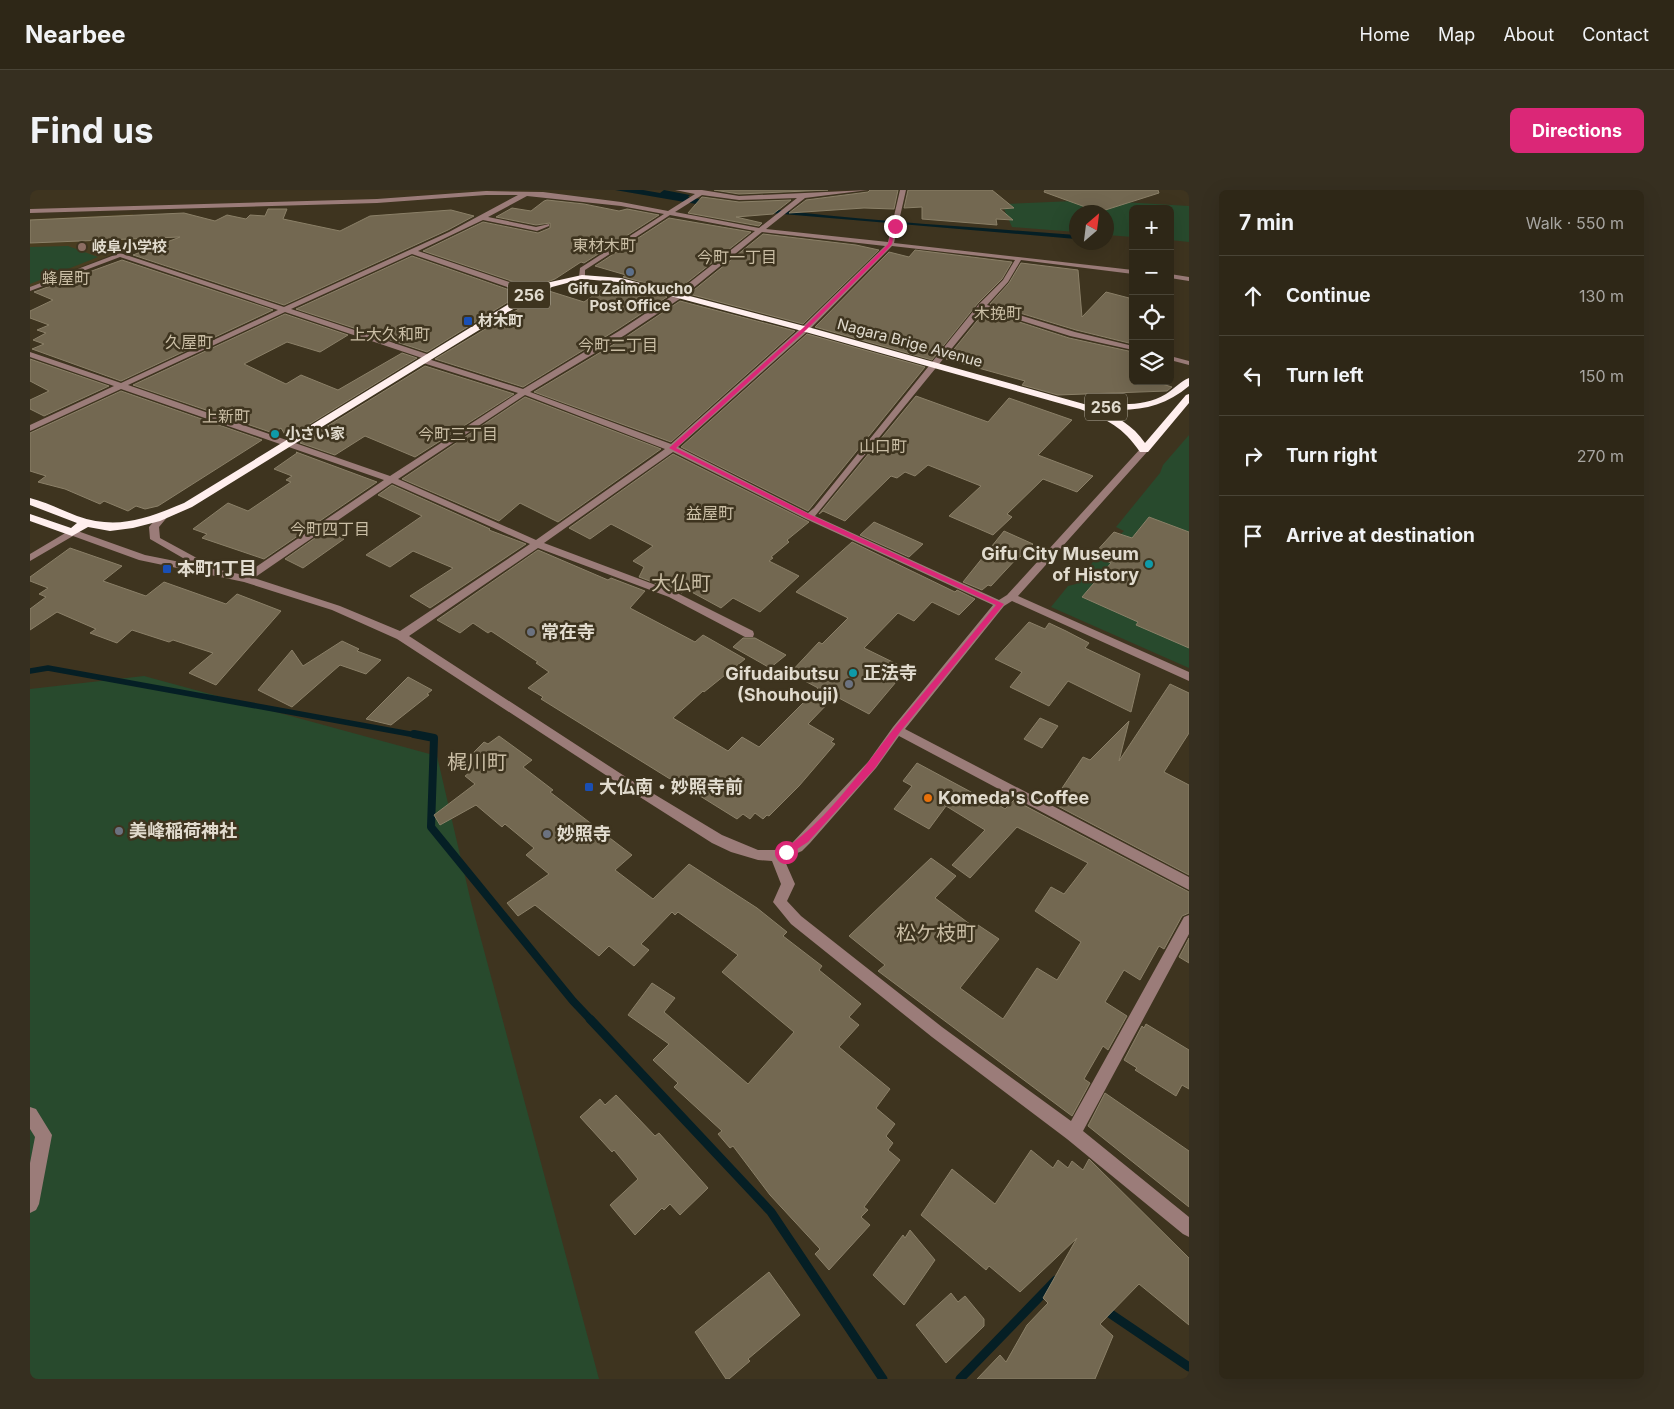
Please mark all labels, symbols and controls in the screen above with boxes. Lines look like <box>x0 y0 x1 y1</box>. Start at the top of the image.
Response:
text: Nearbee <box>25 20 126 49</box>
text: Home <box>1360 24 1410 45</box>
text: Map <box>1438 24 1475 45</box>
text: About <box>1503 24 1554 45</box>
text: Contact <box>1582 24 1649 45</box>
button: Directions <box>1510 108 1644 153</box>
text: Find us <box>30 109 154 151</box>
north arrow <box>1069 205 1114 250</box>
map controls <box>1129 205 1174 385</box>
button: + <box>1129 205 1174 250</box>
text: 7 min <box>1239 210 1294 235</box>
text: Walk · 550 m <box>1526 213 1624 233</box>
route end <box>884 215 907 238</box>
district label: 東材木町 <box>572 235 636 255</box>
place label: 岐阜小学校 <box>92 237 167 256</box>
marker: 岐阜小学校 <box>76 241 88 253</box>
district label: 今町一丁目 <box>697 247 777 267</box>
button: − <box>1129 250 1174 295</box>
marker: Gifu Zaimokucho Post Office <box>624 266 636 278</box>
district label: 蜂屋町 <box>42 268 90 288</box>
place label: Gifu Zaimokucho Post Office <box>567 279 693 315</box>
road number: 256 <box>508 282 550 308</box>
icon: ahead <box>1239 282 1267 310</box>
text: Continue <box>1286 284 1371 307</box>
text: 130 m <box>1579 286 1624 306</box>
button: locate <box>1129 295 1174 340</box>
district label: 木挽町 <box>974 303 1022 323</box>
place label: 材木町 <box>478 311 523 330</box>
street label: Nagara Brige Avenue <box>835 314 985 371</box>
marker: 材木町 <box>462 315 474 327</box>
district label: 上大久和町 <box>350 324 430 344</box>
district label: 久屋町 <box>165 332 213 352</box>
district label: 今町二丁目 <box>578 335 658 355</box>
button: layers <box>1129 340 1174 385</box>
icon: left <box>1239 362 1267 390</box>
text: Turn left <box>1286 364 1364 387</box>
text: 150 m <box>1579 366 1624 386</box>
road number: 256 <box>1085 393 1127 420</box>
district label: 上新町 <box>202 406 250 426</box>
place label: 小さい家 <box>285 424 345 443</box>
district label: 今町三丁目 <box>418 424 498 444</box>
marker: 小さい家 <box>269 428 281 440</box>
district label: 山口町 <box>859 436 907 456</box>
icon: right <box>1239 442 1267 470</box>
text: Turn right <box>1286 444 1377 467</box>
text: 270 m <box>1577 446 1624 466</box>
district label: 益屋町 <box>686 503 734 523</box>
district label: 今町四丁目 <box>290 519 370 539</box>
icon: arrive <box>1239 522 1267 550</box>
text: Arrive at destination <box>1286 524 1475 547</box>
place label: Gifu City Museum of History <box>981 543 1139 585</box>
place label: 本町1丁目 <box>177 558 257 579</box>
marker: Gifu City Museum of History <box>1143 558 1155 570</box>
marker: 本町1丁目 <box>161 563 173 575</box>
district label: 大仏町 <box>651 571 711 595</box>
place label: 常在寺 <box>541 621 595 642</box>
marker: 常在寺 <box>525 626 537 638</box>
place label: 正法寺 <box>863 662 917 683</box>
place label: Gifudaibutsu (Shouhouji) <box>725 663 839 705</box>
marker: 正法寺 <box>847 667 859 679</box>
marker: Gifudaibutsu (Shouhouji) <box>843 678 855 690</box>
district label: 梶川町 <box>447 750 507 774</box>
place label: 大仏南・妙照寺前 <box>599 776 743 797</box>
marker: 大仏南・妙照寺前 <box>583 781 595 793</box>
place label: Komeda's Coffee <box>938 787 1089 808</box>
marker: Komeda's Coffee <box>922 792 934 804</box>
place label: 美峰稲荷神社 <box>129 820 237 841</box>
place label: 妙照寺 <box>557 823 611 844</box>
marker: 美峰稲荷神社 <box>113 825 125 837</box>
marker: 妙照寺 <box>541 828 553 840</box>
route start <box>775 841 798 864</box>
district label: 松ケ枝町 <box>896 921 976 945</box>

